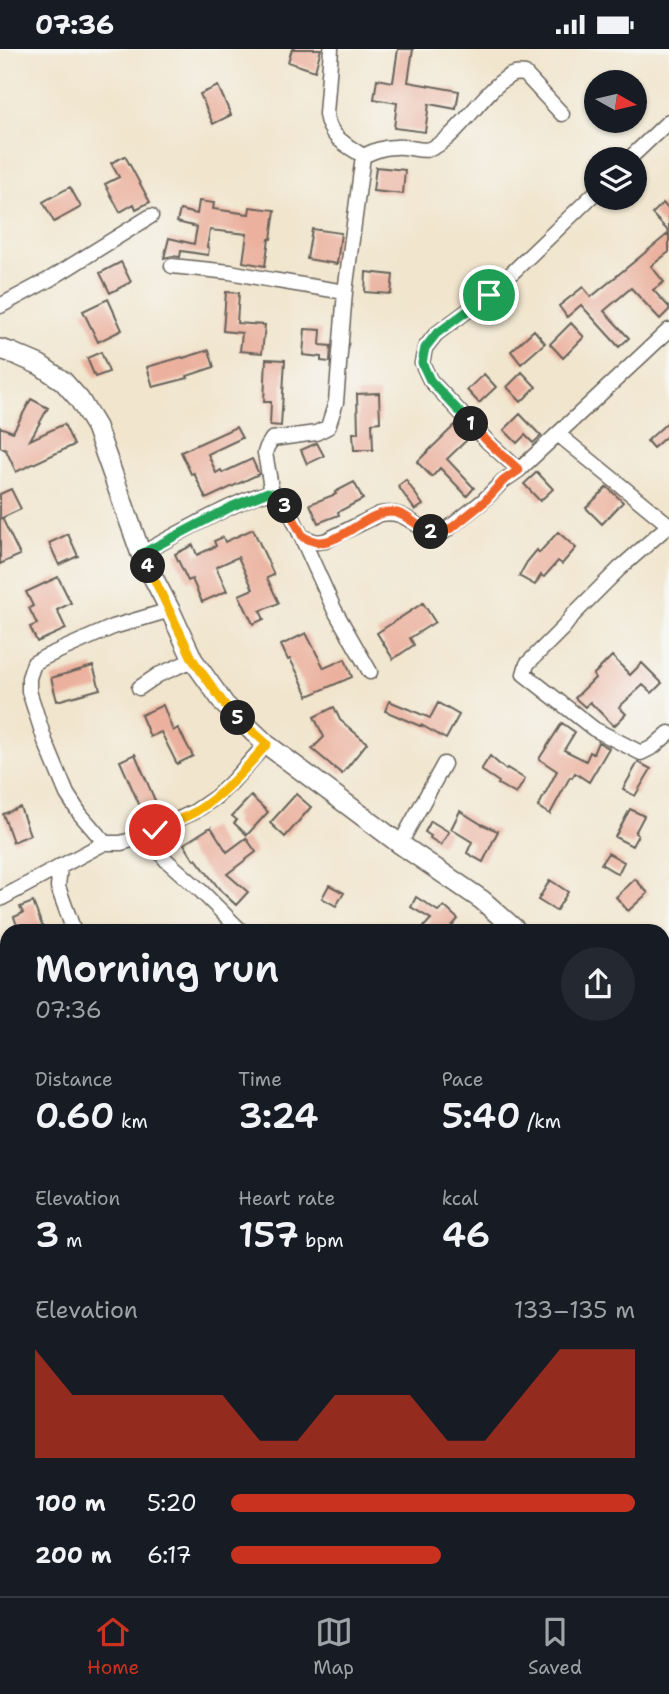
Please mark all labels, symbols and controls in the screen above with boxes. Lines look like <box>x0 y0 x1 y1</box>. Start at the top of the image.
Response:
text: 07:36 <box>35 7 114 42</box>
north arrow <box>584 70 648 133</box>
map controls <box>584 70 647 210</box>
button: layers <box>584 147 647 210</box>
pin <box>459 265 519 325</box>
icon: arrive <box>470 276 508 314</box>
pin: 1 <box>454 407 489 441</box>
text: 1 <box>466 411 475 436</box>
pin: 3 <box>268 489 302 524</box>
text: 3 <box>278 493 291 518</box>
pin: 2 <box>414 515 448 549</box>
text: 2 <box>424 519 437 544</box>
pin: 4 <box>130 549 166 583</box>
text: 4 <box>141 553 154 578</box>
pin: 5 <box>220 701 256 735</box>
text: 5 <box>232 705 243 730</box>
pin <box>125 800 185 860</box>
icon: check <box>136 811 174 849</box>
text: Morning run <box>35 943 279 994</box>
button: share <box>561 947 635 1021</box>
text: 07:36 <box>35 995 102 1025</box>
text: Distance <box>35 1067 113 1092</box>
text: Time <box>238 1067 282 1092</box>
text: Pace <box>442 1067 483 1092</box>
text: 0.60 <box>35 1092 114 1139</box>
text: 3:24 <box>238 1092 319 1139</box>
text: 5:40 <box>442 1092 521 1139</box>
text: km <box>114 1109 148 1134</box>
text: /km <box>521 1109 561 1134</box>
text: Elevation <box>35 1186 120 1211</box>
text: Heart rate <box>238 1186 335 1211</box>
text: kcal <box>442 1186 479 1211</box>
text: 3 <box>35 1211 60 1258</box>
text: 157 <box>238 1211 299 1258</box>
text: 46 <box>442 1211 490 1258</box>
text: m <box>60 1228 82 1253</box>
text: bpm <box>299 1228 344 1253</box>
text: Elevation <box>35 1295 138 1325</box>
text: 133–135 m <box>514 1295 635 1325</box>
text: 100 m <box>35 1488 106 1518</box>
text: 5:20 <box>147 1488 197 1518</box>
text: 200 m <box>35 1540 112 1570</box>
text: 6:17 <box>147 1540 192 1570</box>
tab: Home <box>87 1613 139 1680</box>
tab: Map <box>313 1613 354 1680</box>
tab: Saved <box>528 1613 582 1680</box>

